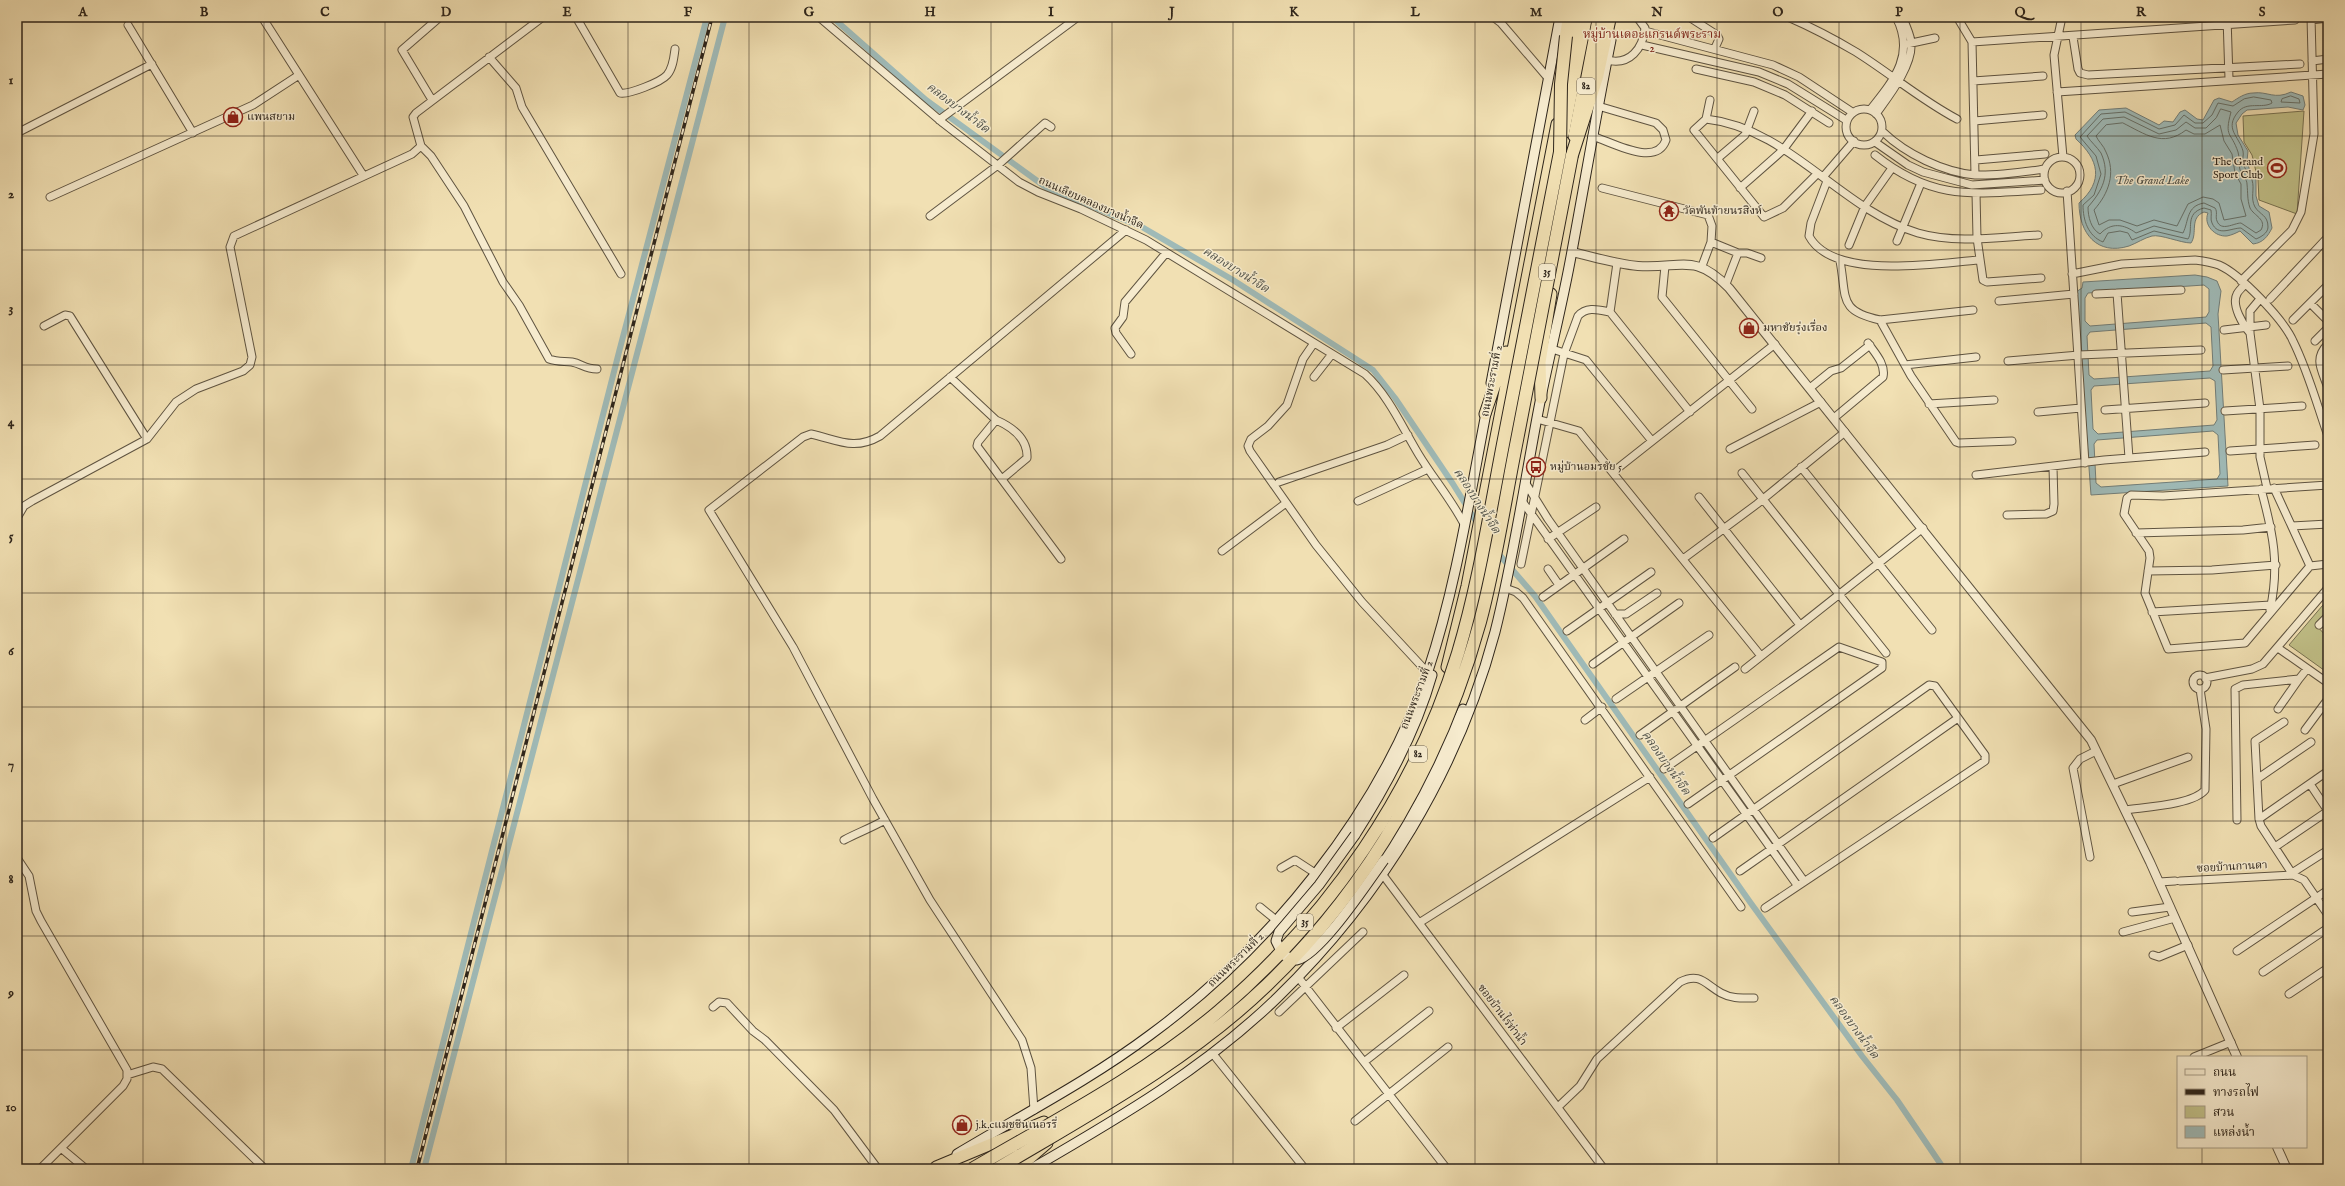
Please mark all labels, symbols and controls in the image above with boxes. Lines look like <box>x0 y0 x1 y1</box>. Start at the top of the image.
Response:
text: A <box>78 4 89 21</box>
text: B <box>200 4 209 21</box>
text: C <box>320 4 330 21</box>
text: D <box>441 4 452 21</box>
text: E <box>562 4 572 21</box>
text: F <box>684 4 693 21</box>
text: G <box>804 4 815 21</box>
text: H <box>924 4 936 21</box>
text: I <box>1048 4 1054 21</box>
text: J <box>1167 4 1175 21</box>
text: K <box>1289 4 1299 21</box>
text: L <box>1409 4 1420 21</box>
text: M <box>1530 4 1543 21</box>
text: N <box>1650 4 1663 21</box>
text: O <box>1773 4 1784 21</box>
text: P <box>1895 4 1903 21</box>
text: Q <box>2015 4 2035 21</box>
text: R <box>2136 4 2147 21</box>
text: S <box>2259 4 2266 21</box>
district label: หมู่บ้านเดอะแกรนด์พระราม 2 <box>1583 27 1721 56</box>
text: 1 <box>9 72 14 89</box>
water label: คลองบางน้ำจืด <box>924 78 994 137</box>
road number: 82 <box>1577 78 1595 94</box>
shop icon: แพนสยาม <box>222 106 244 128</box>
place label: แพนสยาม <box>247 110 295 124</box>
place label: The Grand Sport Club <box>2212 155 2263 182</box>
sports icon: The Grand Sport Club <box>2266 157 2288 179</box>
street label: ถนนเลียบคลองบางน้ำจืด <box>1036 172 1147 233</box>
water label: The Grand Lake <box>2115 173 2189 188</box>
text: 2 <box>8 186 14 203</box>
temple icon: วัดพันท้ายนรสิงห์ <box>1658 200 1680 222</box>
place label: วัดพันท้ายนรสิงห์ <box>1683 204 1762 218</box>
water label: คลองบางน้ำจืด <box>1200 242 1273 296</box>
road number: 35 <box>1539 264 1555 280</box>
text: 3 <box>9 300 14 317</box>
shop icon: มหาชัยรุ่งเรื่อง <box>1738 317 1760 339</box>
place label: มหาชัยรุ่งเรื่อง <box>1763 319 1828 335</box>
street label: ถนนพระรามที่ 2 <box>1476 344 1506 418</box>
text: 4 <box>8 414 15 431</box>
bus stop icon: หมู่บ้านอมรชัย 5 <box>1525 456 1547 478</box>
place label: หมู่บ้านอมรชัย 5 <box>1550 460 1622 474</box>
water label: คลองบางน้ำจืด <box>1450 464 1506 537</box>
text: 5 <box>9 528 14 545</box>
text: 6 <box>8 643 14 660</box>
street label: ถนนพระรามที่ 2 <box>1396 658 1437 731</box>
water label: คลองบางน้ำจืด <box>1638 727 1695 798</box>
road number: 82 <box>1409 746 1427 762</box>
text: 7 <box>8 757 14 774</box>
street label: ซอยบ้านกานดา <box>2196 858 2268 876</box>
text: 8 <box>8 871 14 888</box>
road number: 35 <box>1297 914 1313 930</box>
street label: ถนนพระรามที่ 2 <box>1204 928 1267 990</box>
street label: ซอยบ้านไร่ท่าน้ำ <box>1474 980 1531 1048</box>
text: 9 <box>7 985 14 1002</box>
water label: คลองบางน้ำจืด <box>1826 991 1884 1062</box>
legend <box>2177 1056 2307 1148</box>
text: ถนน <box>2213 1065 2236 1080</box>
text: ทางรถไฟ <box>2213 1083 2259 1100</box>
text: 10 <box>5 1099 17 1116</box>
text: สวน <box>2213 1105 2235 1120</box>
shop icon: j.k.cแมชชีนเนอรรี่ <box>951 1114 973 1136</box>
place label: j.k.cแมชชีนเนอรรี่ <box>975 1116 1057 1132</box>
text: แหล่งน้ำ <box>2213 1123 2255 1140</box>

